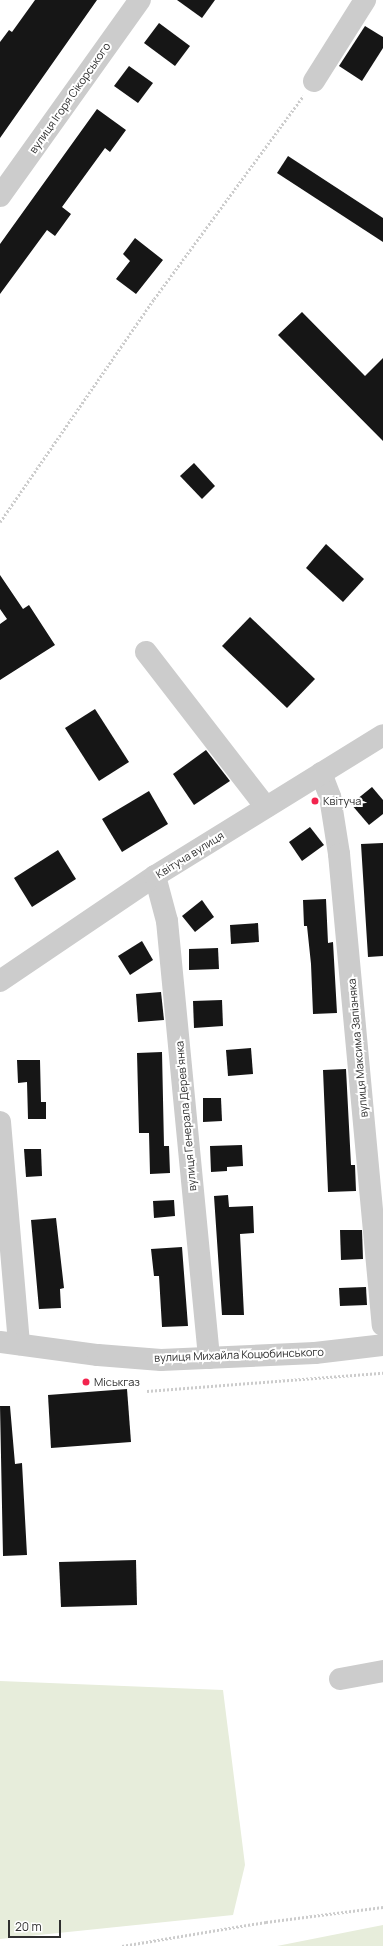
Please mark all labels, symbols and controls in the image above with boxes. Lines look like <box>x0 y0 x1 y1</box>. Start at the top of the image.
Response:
street label: вулиця Ігоря Сікорського <box>27 40 113 156</box>
place label: Квітуча <box>323 794 361 808</box>
marker: Квітуча <box>310 796 320 806</box>
street label: Квітуча вулиця <box>154 829 226 881</box>
street label: вулиця Максима Залізняка <box>345 978 371 1118</box>
street label: вулиця Генерала Деревʼянка <box>173 1040 199 1192</box>
street label: вулиця Михайла Коцюбинського <box>154 1345 324 1365</box>
place label: Міськгаз <box>94 1375 140 1389</box>
marker: Міськгаз <box>81 1377 91 1387</box>
scale bar <box>10 1912 63 1938</box>
text: 20 m <box>15 1918 42 1935</box>

